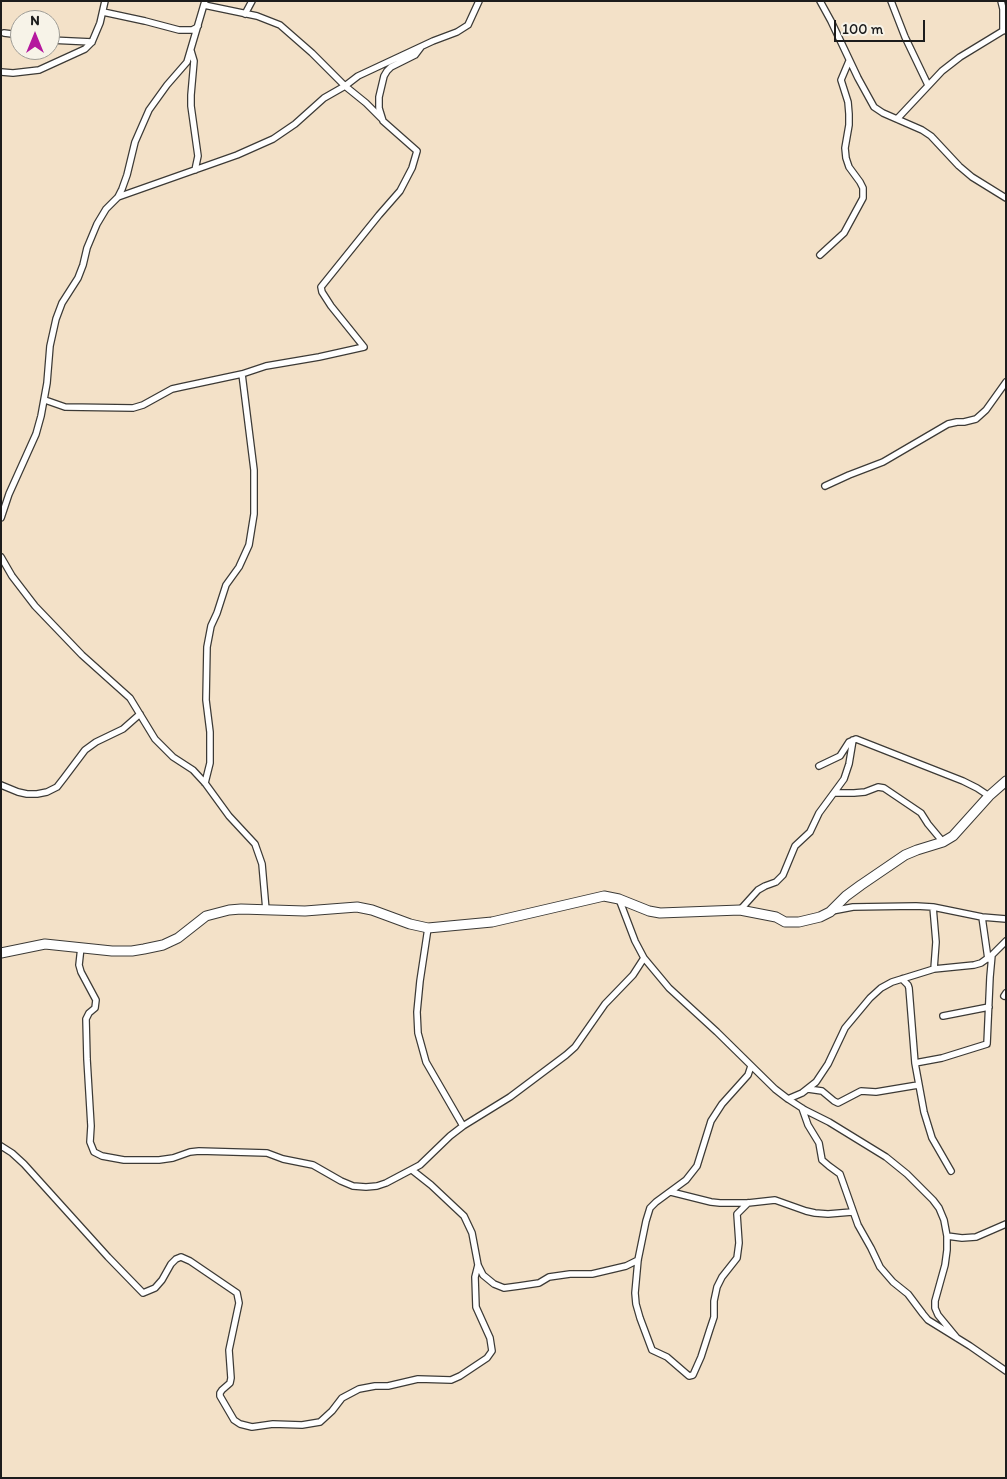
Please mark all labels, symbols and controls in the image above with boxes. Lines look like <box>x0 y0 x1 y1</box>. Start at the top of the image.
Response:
north arrow <box>10 10 60 60</box>
scale bar <box>837 10 928 42</box>
text: N <box>30 12 40 29</box>
text: 100 m <box>842 20 883 38</box>

